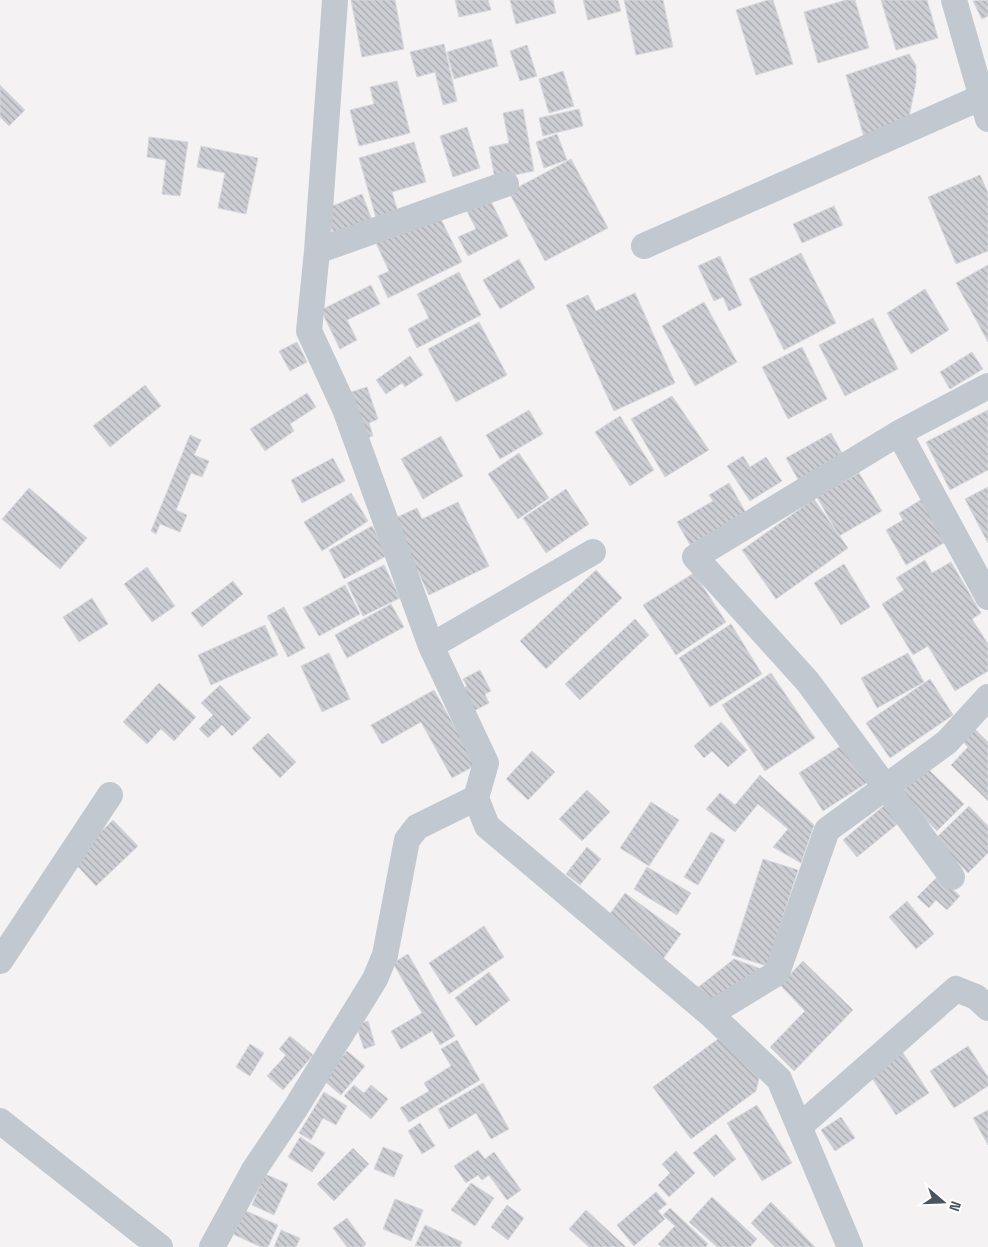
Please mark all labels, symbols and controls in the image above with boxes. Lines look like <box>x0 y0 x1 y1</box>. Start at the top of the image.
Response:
north arrow <box>918 1177 968 1227</box>
text: N <box>945 1199 965 1214</box>

